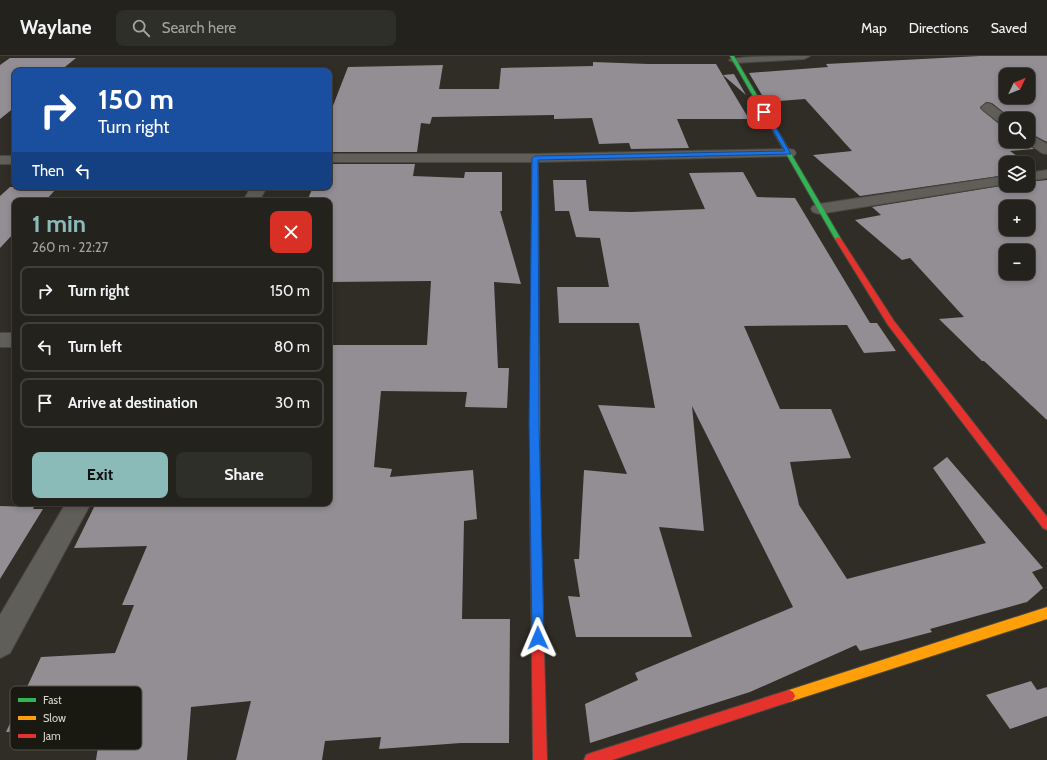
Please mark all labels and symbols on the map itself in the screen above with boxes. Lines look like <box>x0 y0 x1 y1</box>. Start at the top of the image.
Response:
north arrow <box>999 68 1035 104</box>
pin <box>747 95 781 129</box>
position arrow <box>517 617 559 659</box>
legend <box>10 686 142 750</box>
text: Fast <box>43 693 62 707</box>
text: Slow <box>43 711 66 725</box>
text: Jam <box>42 729 61 743</box>

